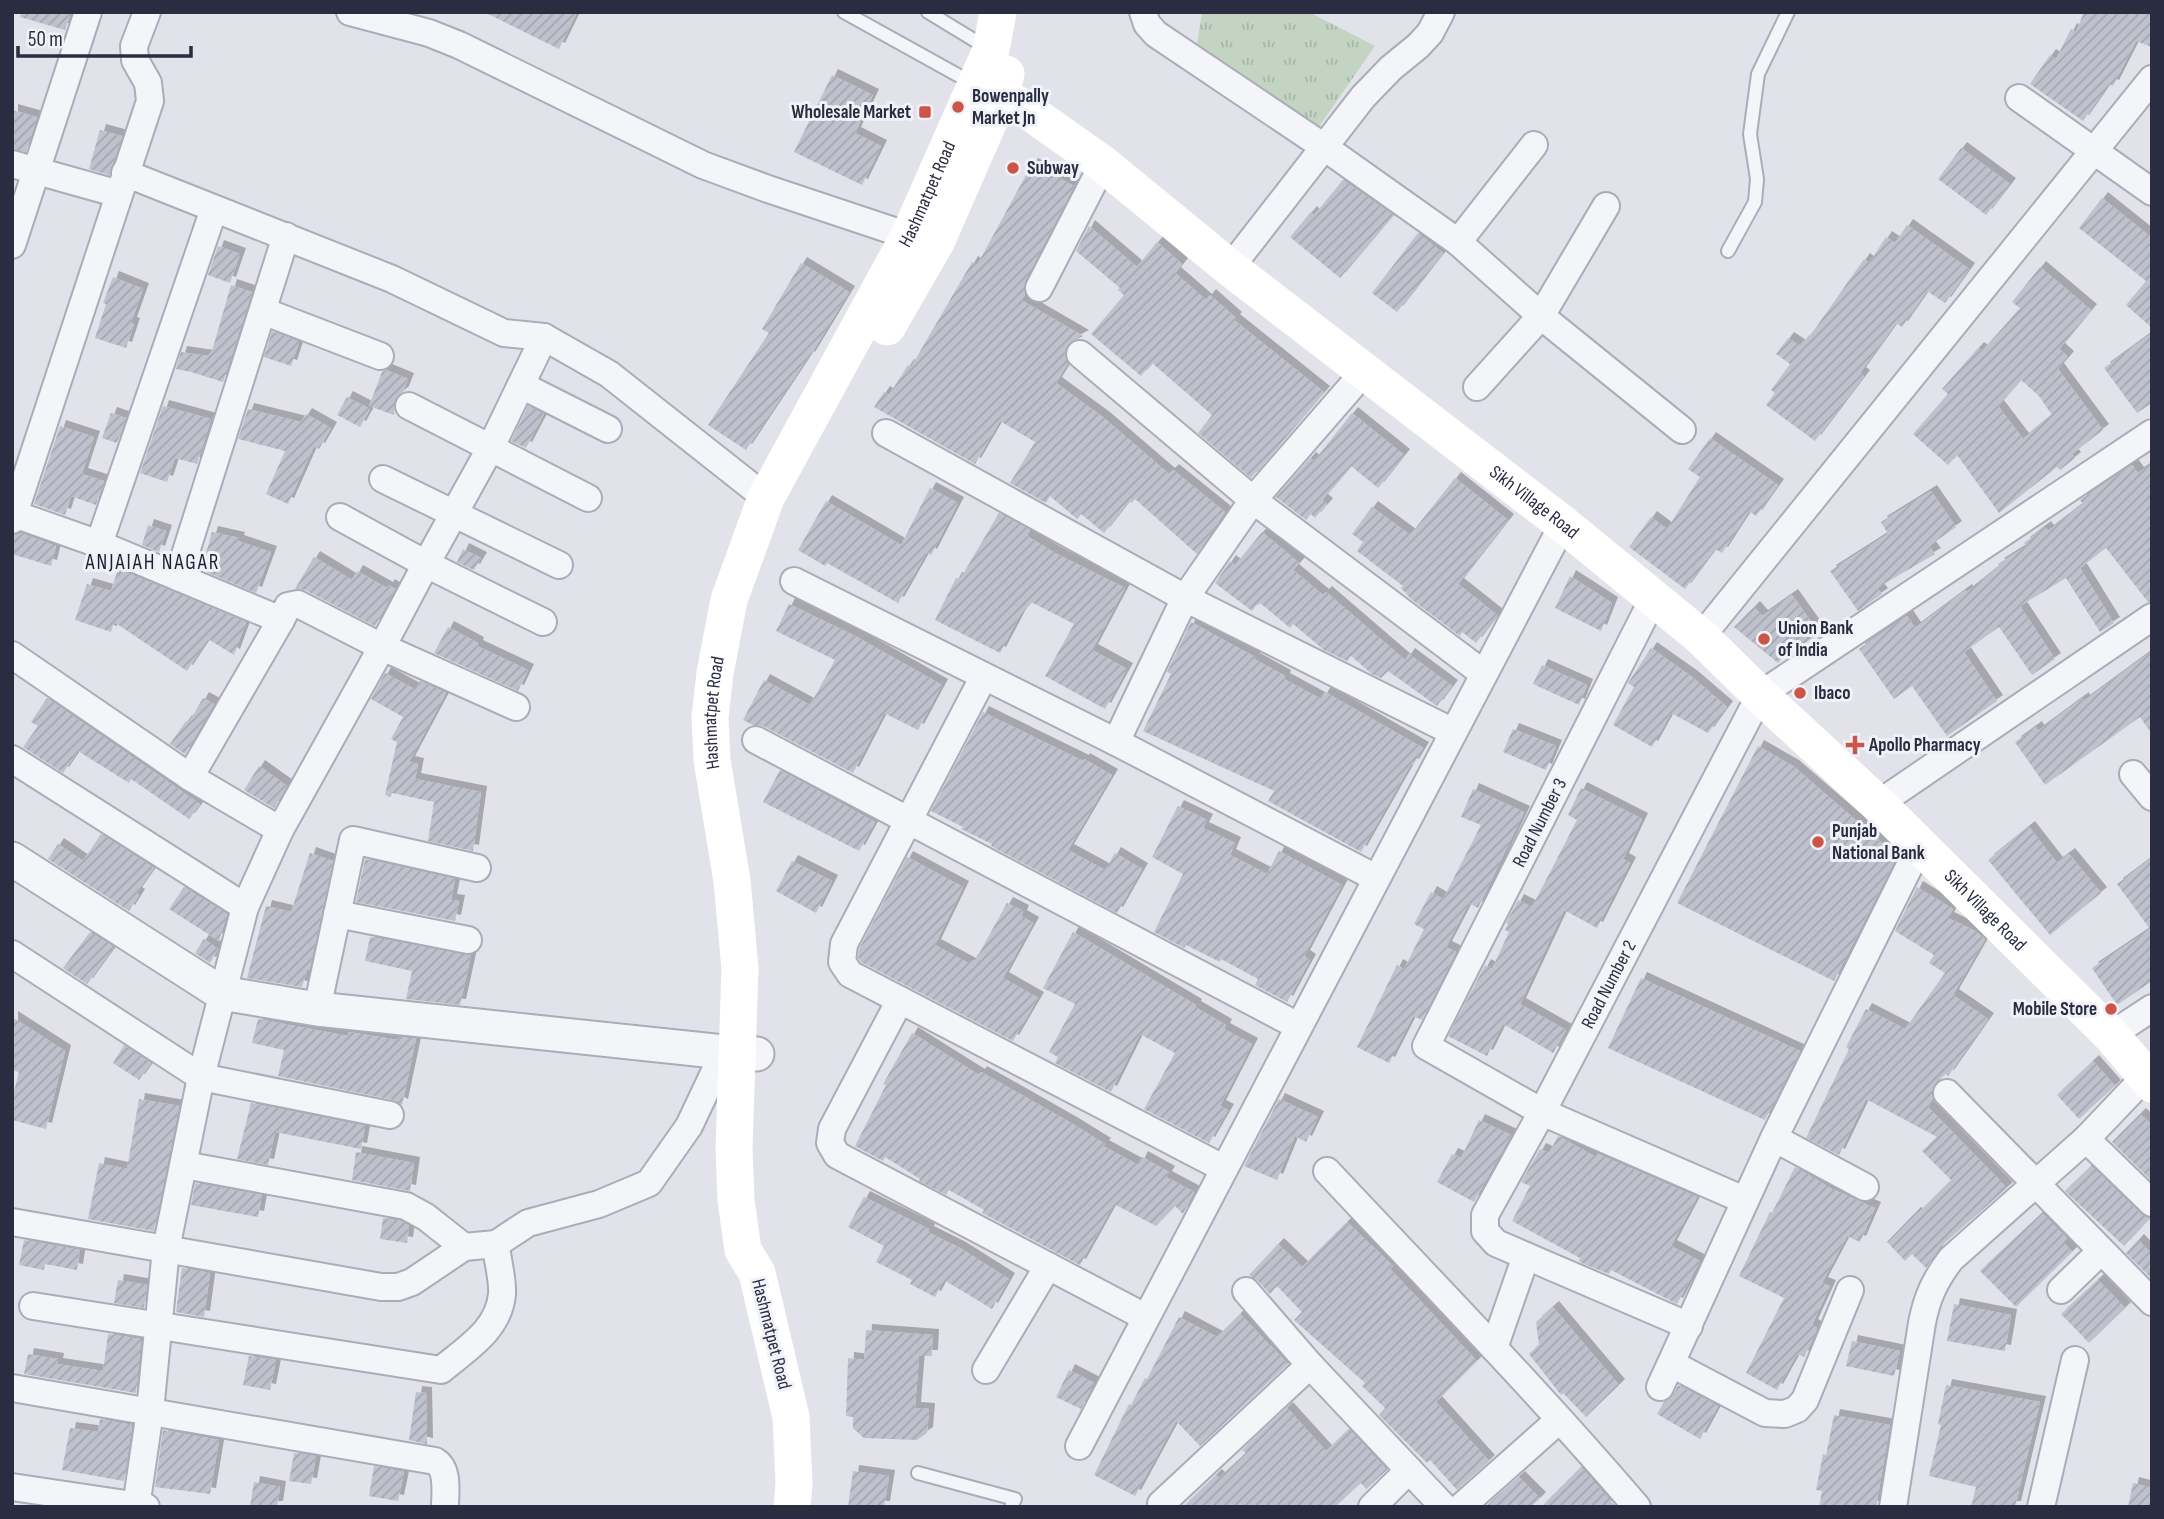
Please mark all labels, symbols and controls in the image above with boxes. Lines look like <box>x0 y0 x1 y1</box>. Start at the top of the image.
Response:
scale bar <box>18 14 191 58</box>
text: 50 m <box>28 27 63 52</box>
place label: Bowenpally Market Jn <box>972 85 1049 130</box>
marker: Bowenpally Market Jn <box>950 99 966 115</box>
place label: Wholesale Market <box>791 101 911 124</box>
marker: Wholesale Market <box>917 104 933 120</box>
street label: Hashmatpet Road <box>894 138 961 251</box>
place label: Subway <box>1027 157 1079 180</box>
marker: Subway <box>1005 160 1021 176</box>
street label: Sikh Village Road <box>1485 460 1583 544</box>
district label: ANJAIAH NAGAR <box>85 550 220 575</box>
place label: Union Bank of India <box>1778 617 1853 662</box>
marker: Union Bank of India <box>1756 631 1772 647</box>
street label: Hashmatpet Road <box>698 654 729 771</box>
place label: Ibaco <box>1814 682 1850 705</box>
marker: Ibaco <box>1792 685 1808 701</box>
place label: Apollo Pharmacy <box>1868 734 1981 757</box>
marker: Apollo Pharmacy <box>1847 737 1863 753</box>
street label: Road Number 3 <box>1508 775 1572 871</box>
place label: Punjab National Bank <box>1832 820 1925 865</box>
marker: Punjab National Bank <box>1810 834 1826 850</box>
street label: Sikh Village Road <box>1939 865 2031 956</box>
street label: Road Number 2 <box>1576 936 1641 1033</box>
place label: Mobile Store <box>2013 998 2097 1021</box>
marker: Mobile Store <box>2103 1001 2119 1017</box>
street label: Hashmatpet Road <box>746 1276 796 1392</box>

